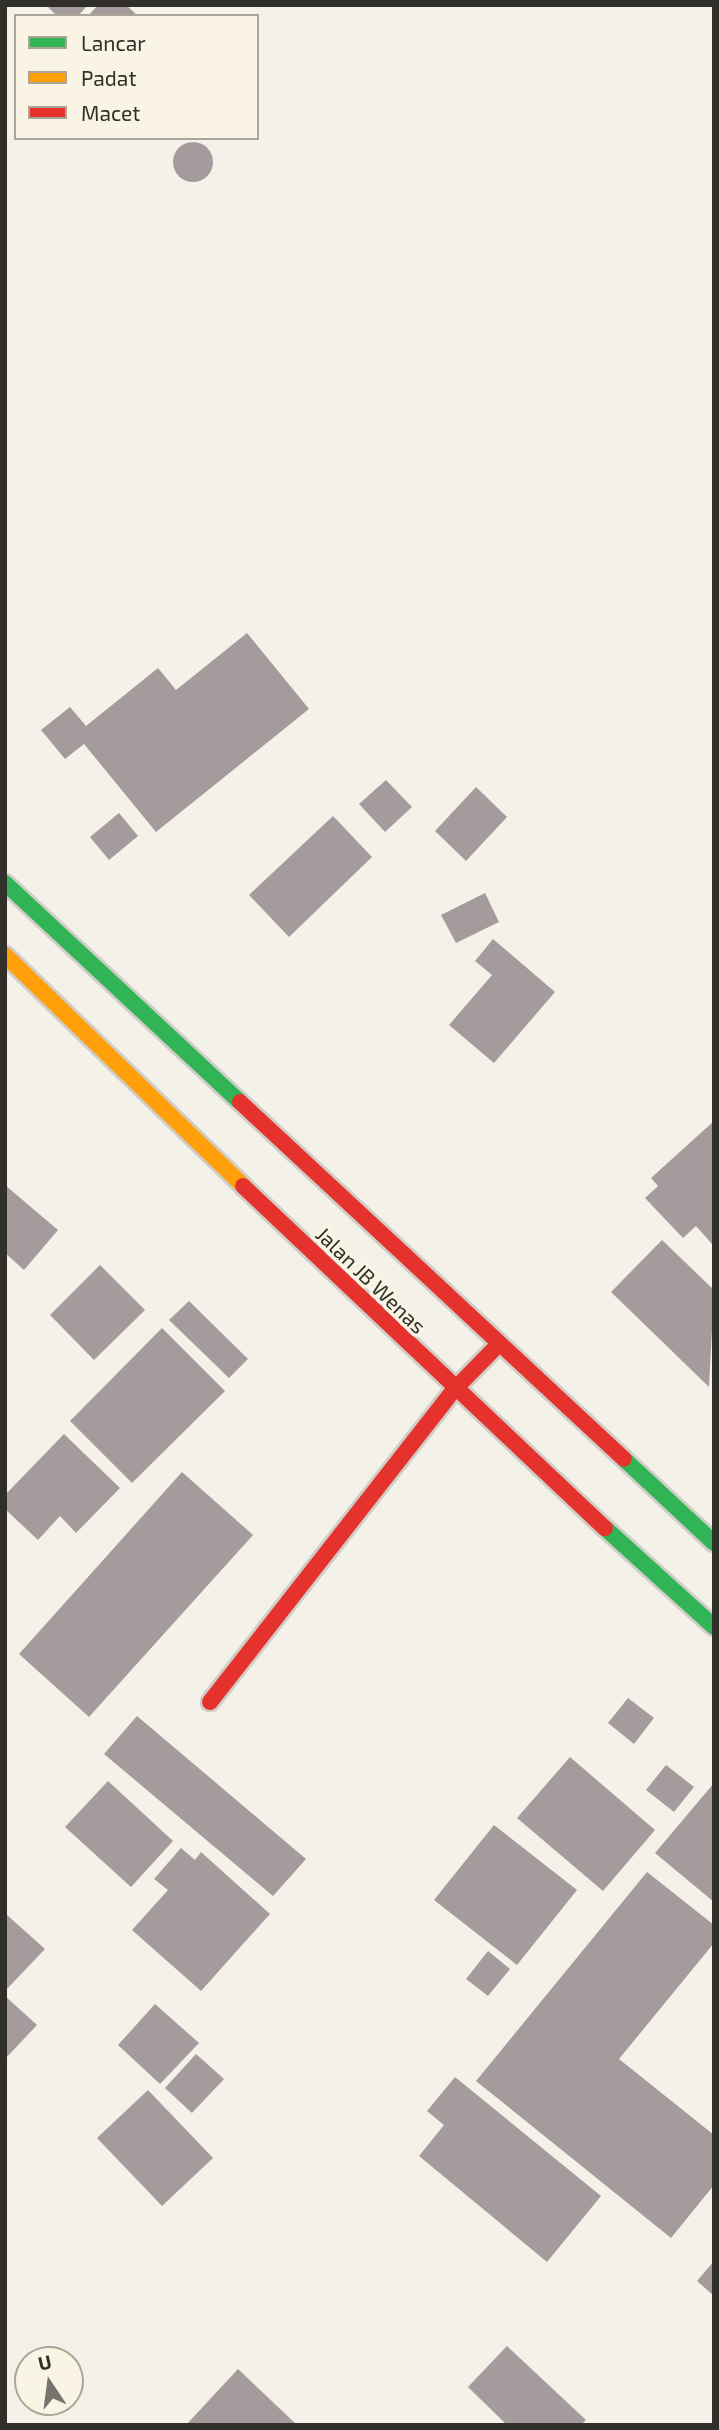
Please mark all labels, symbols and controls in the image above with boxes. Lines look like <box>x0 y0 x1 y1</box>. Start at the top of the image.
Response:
legend <box>14 14 259 140</box>
text: Lancar <box>81 30 146 55</box>
text: Padat <box>81 65 136 90</box>
text: Macet <box>81 100 140 125</box>
street label: Jalan JB Wenas <box>311 1221 431 1339</box>
north arrow <box>14 2346 84 2416</box>
text: U <box>36 2349 54 2375</box>

